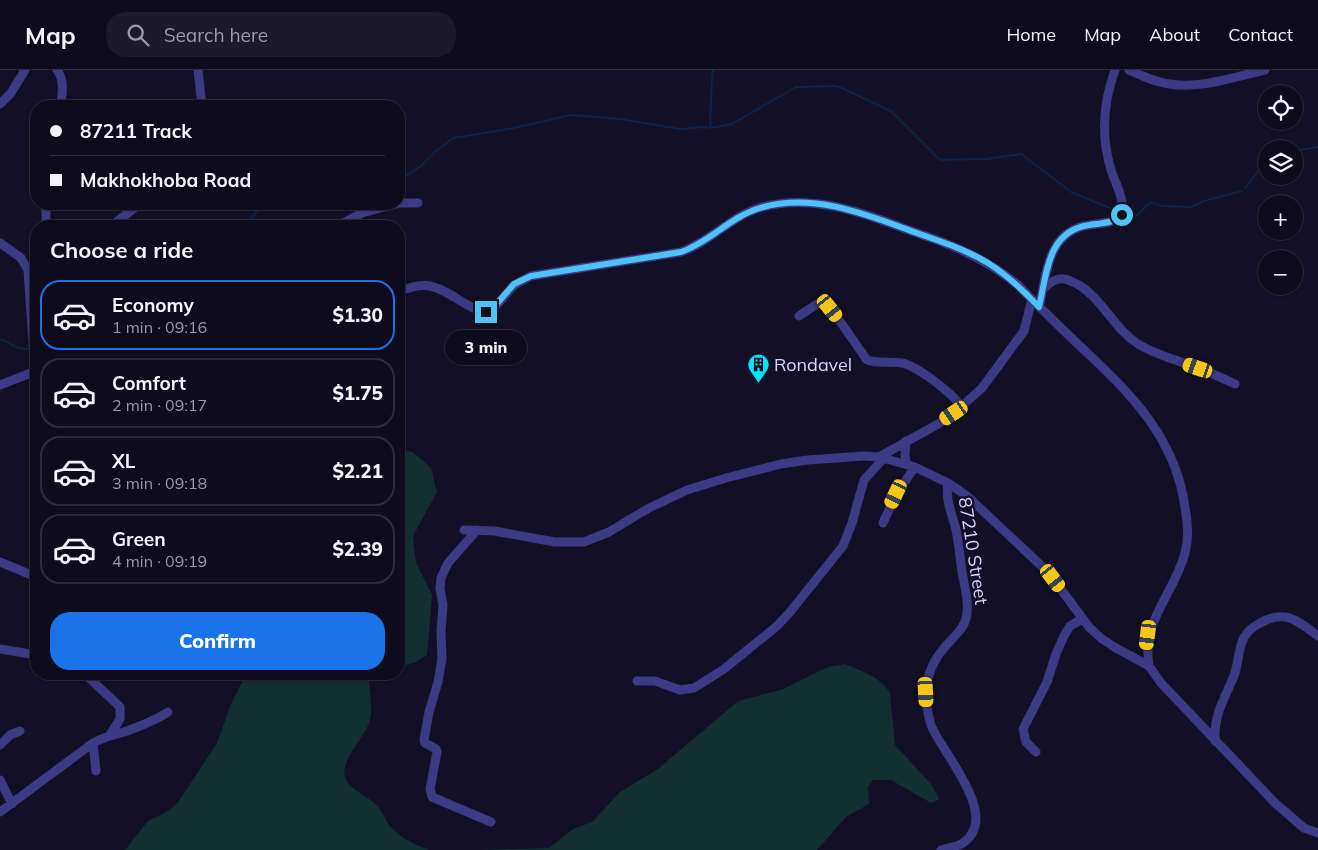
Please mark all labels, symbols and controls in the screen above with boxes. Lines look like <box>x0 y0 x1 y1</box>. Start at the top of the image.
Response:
search box <box>106 12 456 57</box>
text: Map <box>25 20 76 50</box>
icon: search <box>124 21 152 49</box>
text: Search here <box>164 23 268 47</box>
text: Home <box>1006 23 1056 46</box>
text: Map <box>1084 23 1121 46</box>
text: About <box>1149 23 1200 46</box>
text: Contact <box>1228 23 1293 46</box>
map controls <box>1258 85 1303 295</box>
button: locate <box>1258 85 1303 130</box>
text: 87211 Track <box>80 119 192 143</box>
button: layers <box>1258 140 1303 185</box>
text: Makhokhoba Road <box>80 168 251 192</box>
button: + <box>1258 195 1303 240</box>
route start <box>1111 204 1133 226</box>
text: Choose a ride <box>50 236 193 264</box>
button: − <box>1258 250 1303 295</box>
car <box>814 292 845 324</box>
icon: car <box>52 293 97 338</box>
text: Economy <box>112 293 194 317</box>
route end <box>475 301 497 323</box>
text: $1.30 <box>332 303 383 327</box>
text: 1 min · 09:16 <box>112 317 207 337</box>
callout: 3 min <box>445 330 527 364</box>
text: 3 min <box>465 337 507 357</box>
building icon: Rondavel <box>746 353 770 384</box>
place label: Rondavel <box>774 353 852 376</box>
car <box>1181 356 1214 380</box>
icon: car <box>52 371 97 416</box>
text: Comfort <box>112 371 186 395</box>
text: $1.75 <box>332 381 383 405</box>
text: 2 min · 09:17 <box>112 395 207 415</box>
car <box>937 398 970 428</box>
icon: car <box>52 449 97 494</box>
text: XL <box>112 449 135 473</box>
text: $2.21 <box>332 459 383 483</box>
text: 3 min · 09:18 <box>112 473 207 493</box>
car <box>882 477 909 511</box>
street label: 87210 Street <box>954 496 993 606</box>
icon: car <box>52 527 97 572</box>
text: Green <box>112 527 166 551</box>
text: $2.39 <box>332 537 383 561</box>
text: 4 min · 09:19 <box>112 551 207 571</box>
car <box>1037 562 1068 594</box>
button: Confirm <box>50 612 385 670</box>
car <box>1138 619 1157 651</box>
car <box>917 677 934 707</box>

